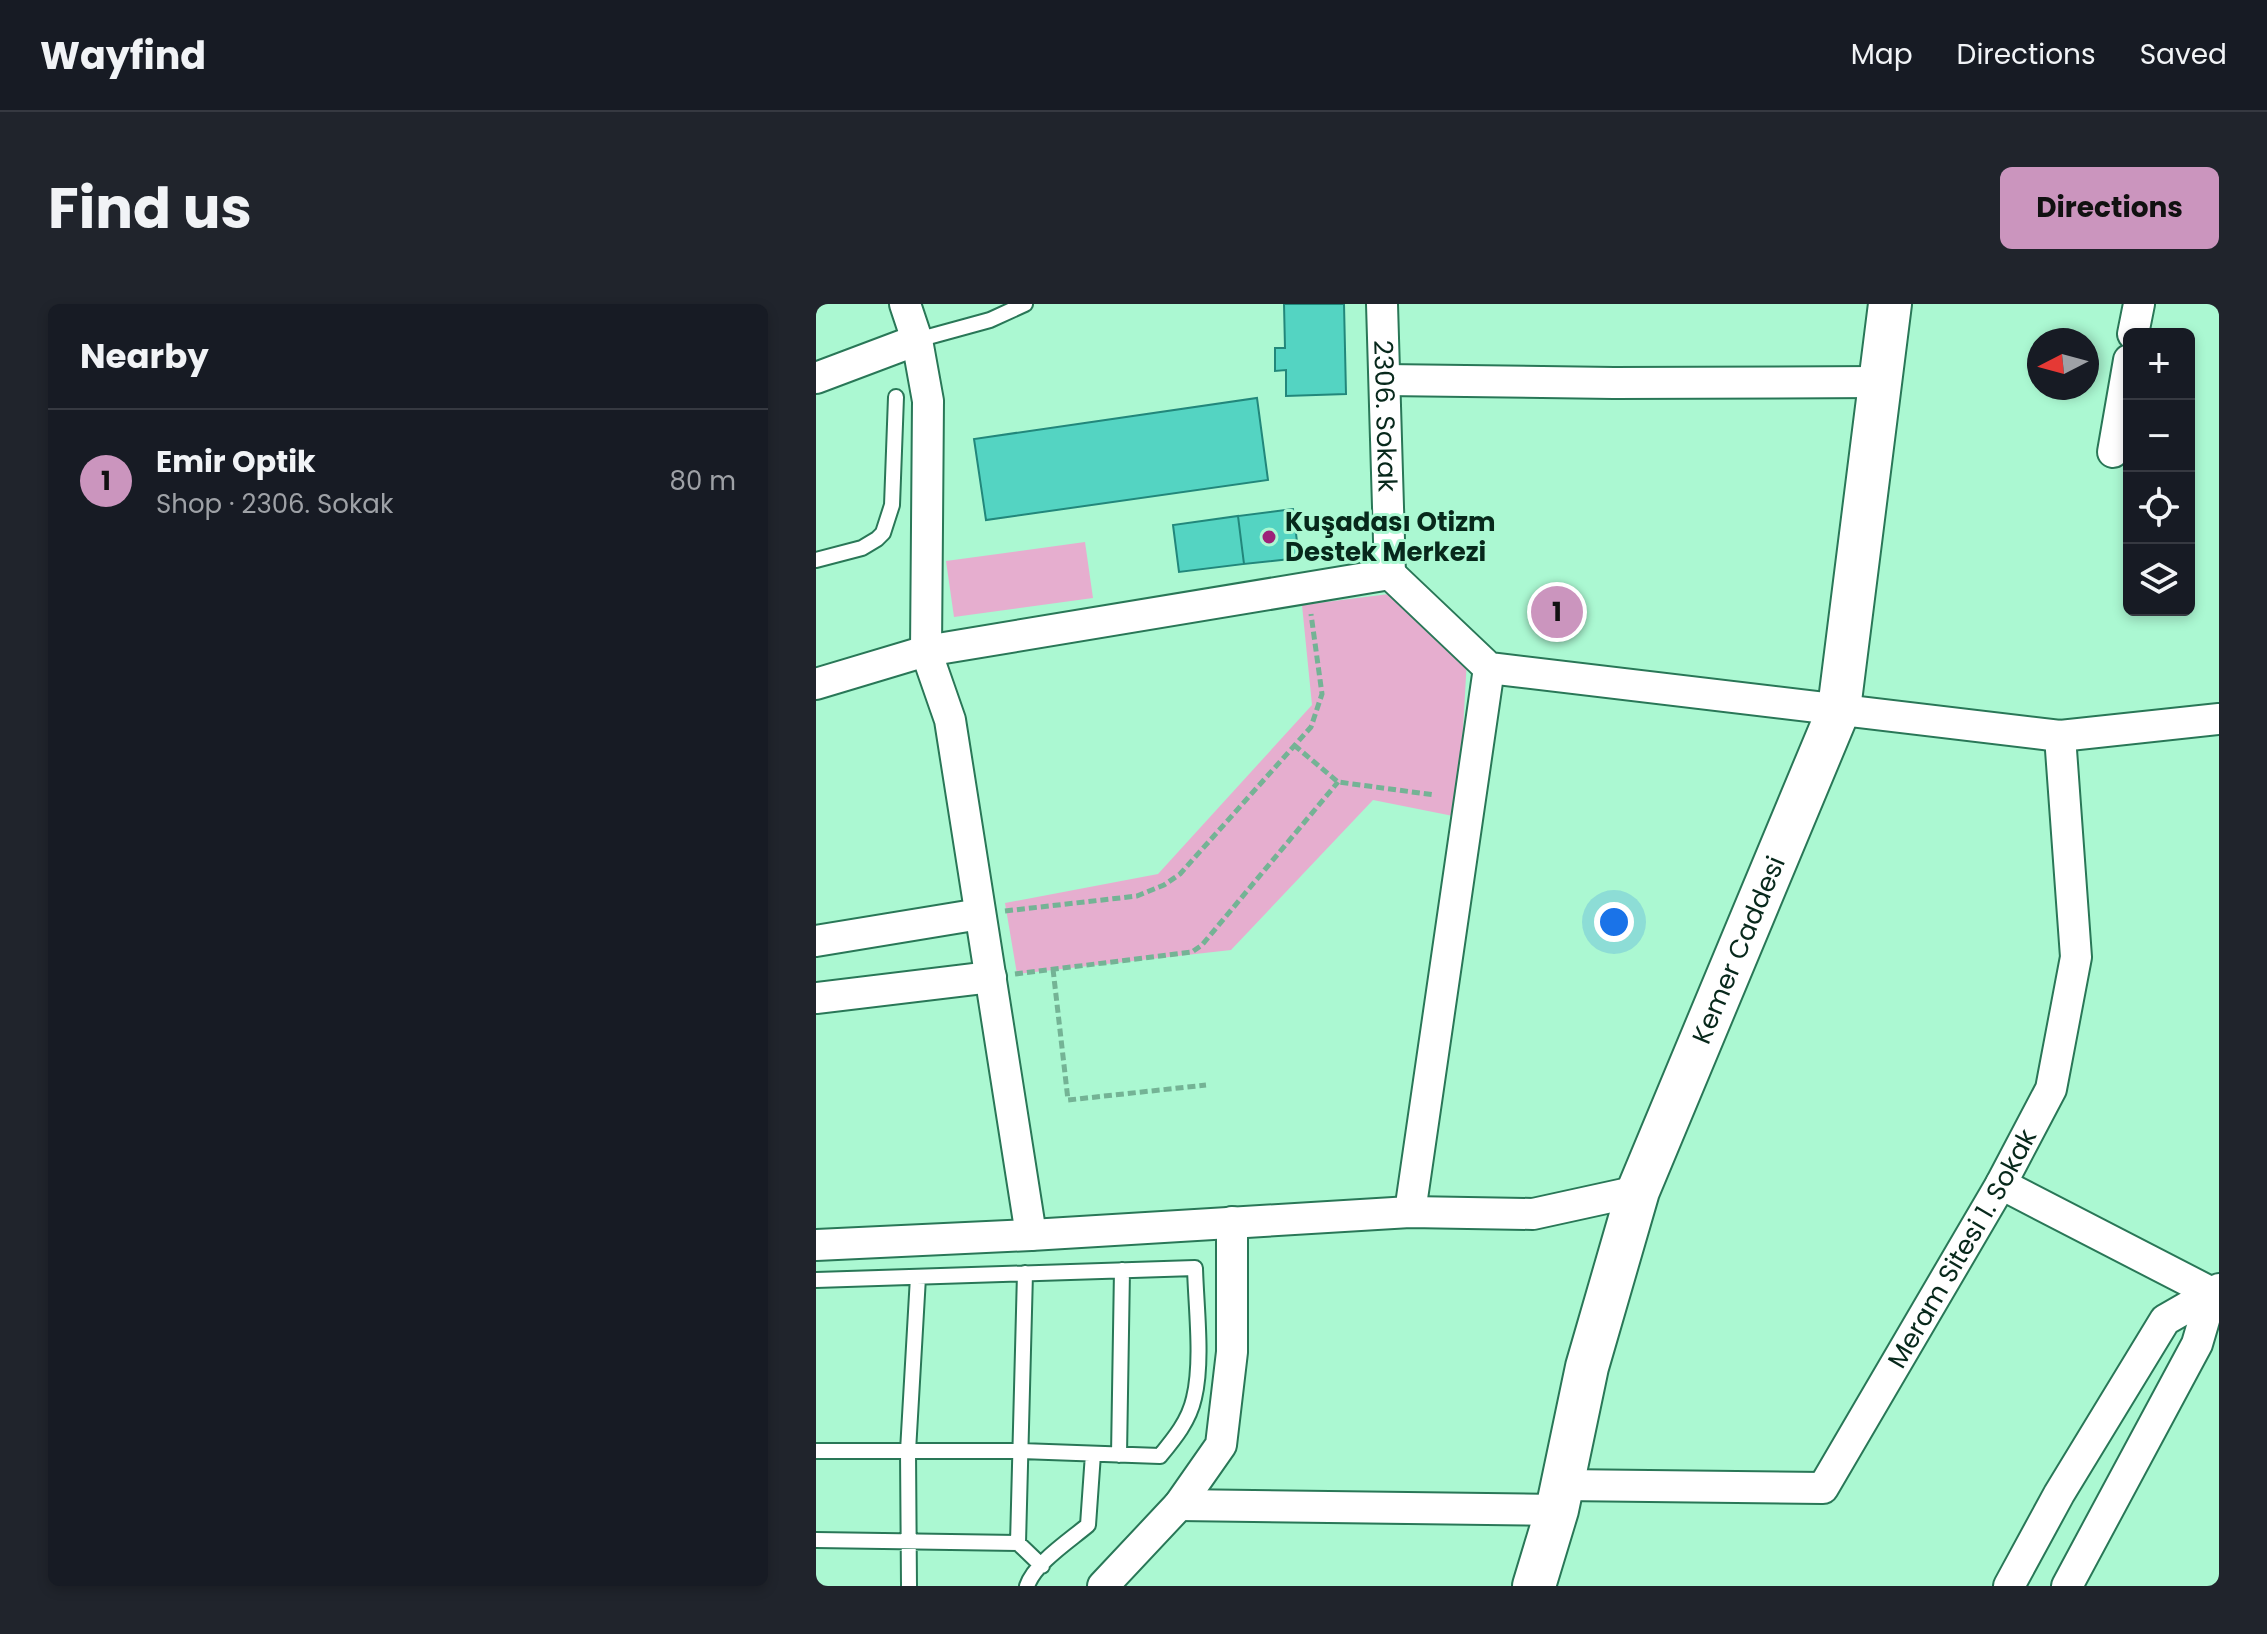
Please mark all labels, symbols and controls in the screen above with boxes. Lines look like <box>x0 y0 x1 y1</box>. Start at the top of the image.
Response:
text: Wayfind <box>40 29 206 82</box>
text: Map <box>1851 35 1913 74</box>
text: Directions <box>1957 35 2096 74</box>
text: Saved <box>2140 35 2227 74</box>
button: Directions <box>2000 167 2219 249</box>
text: Find us <box>48 169 252 248</box>
north arrow <box>2027 328 2099 400</box>
map controls <box>2123 328 2195 616</box>
button: + <box>2123 328 2195 400</box>
text: Nearby <box>80 332 209 380</box>
street label: 2306. Sokak <box>1365 340 1406 493</box>
button: − <box>2123 400 2195 472</box>
text: Emir Optik <box>156 440 316 483</box>
text: 1 <box>101 463 111 499</box>
text: 80 m <box>670 463 736 499</box>
button: locate <box>2123 472 2195 544</box>
text: Shop · 2306. Sokak <box>156 486 393 522</box>
place label: Kuşadası Otizm Destek Merkezi <box>1285 504 1496 570</box>
marker: Kuşadası Otizm Destek Merkezi <box>1260 528 1278 546</box>
button: layers <box>2123 544 2195 616</box>
pin: 1 <box>1531 582 1583 642</box>
street label: Kemer Caddesi <box>1683 851 1794 1049</box>
your location <box>1594 902 1634 942</box>
street label: Meram Sitesi 1. Sokak <box>1879 1122 2045 1375</box>

